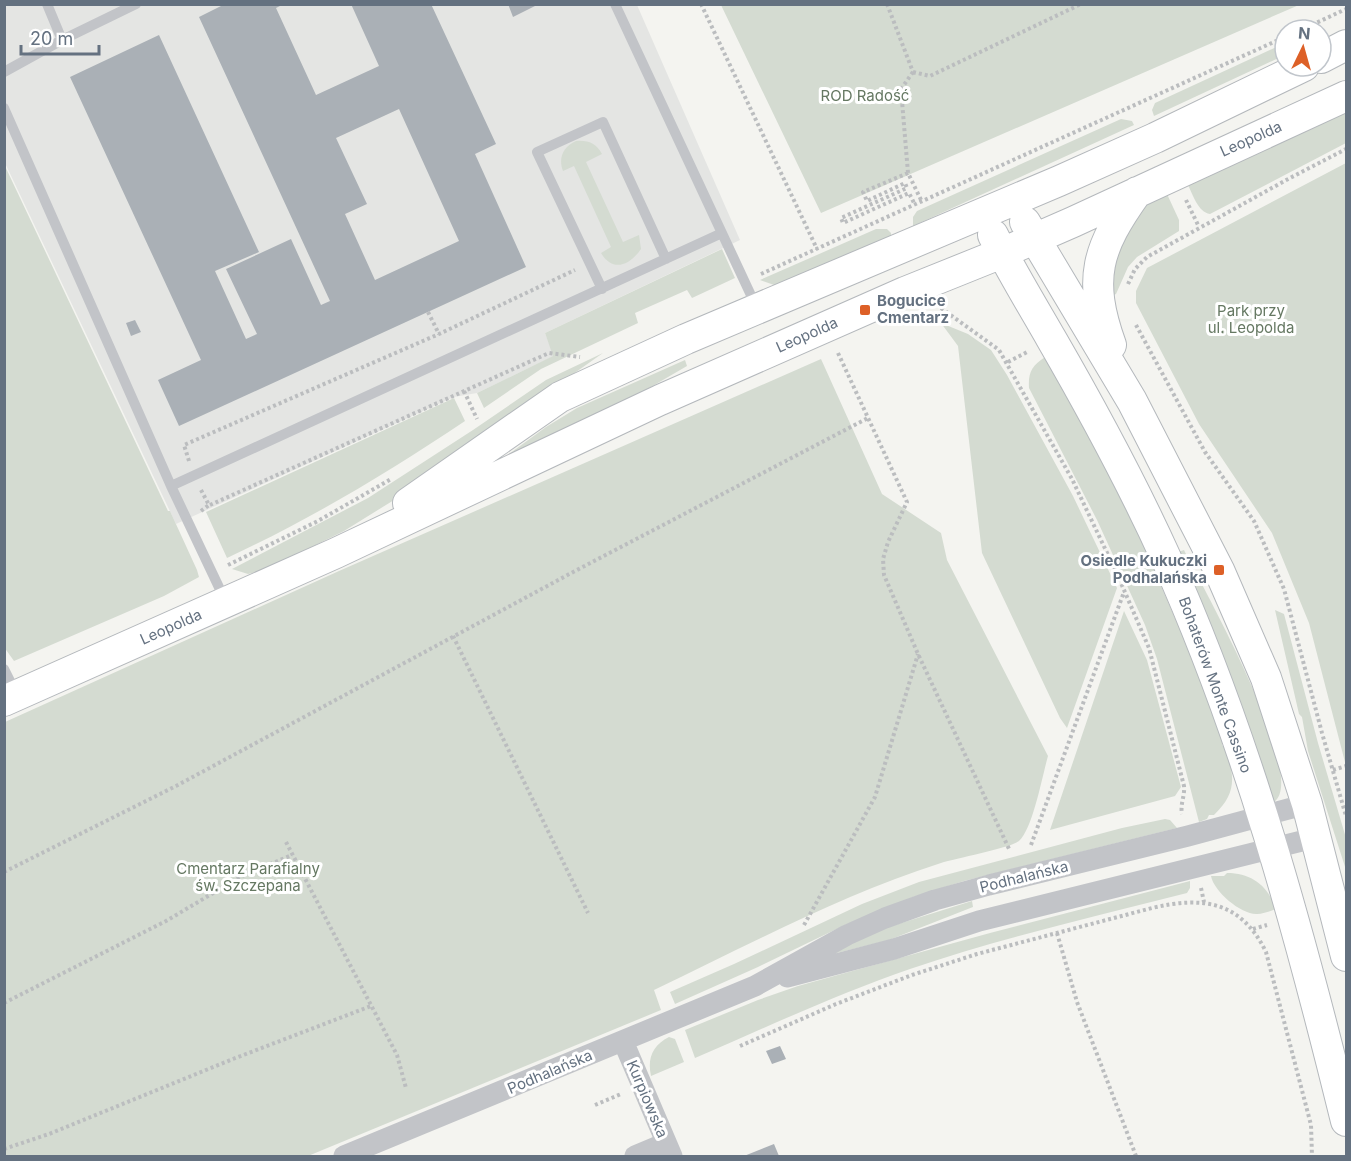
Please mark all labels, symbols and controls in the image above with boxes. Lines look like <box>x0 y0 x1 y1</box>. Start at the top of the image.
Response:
scale bar <box>21 18 99 56</box>
north arrow <box>1273 18 1333 78</box>
text: N <box>1297 23 1311 44</box>
text: 20 m <box>30 28 73 49</box>
park label: ROD Radość <box>821 86 909 105</box>
street label: Leopolda <box>1217 117 1285 161</box>
place label: Bogucice Cmentarz <box>877 291 949 327</box>
park label: Park przy ul. Leopolda <box>1208 301 1294 337</box>
marker: Bogucice Cmentarz <box>858 303 872 317</box>
street label: Leopolda <box>773 313 841 357</box>
place label: Osiedle Kukuczki Podhalańska <box>1080 551 1207 587</box>
marker: Osiedle Kukuczki Podhalańska <box>1212 563 1226 577</box>
street label: Bohaterów Monte Cassino <box>1175 594 1256 775</box>
street label: Leopolda <box>137 605 205 649</box>
street label: Podhalańska <box>978 856 1070 897</box>
park label: Cmentarz Parafialny św. Szczepana <box>176 859 320 895</box>
street label: Podhalańska <box>504 1045 595 1098</box>
street label: Kurpiowska <box>623 1057 672 1141</box>

